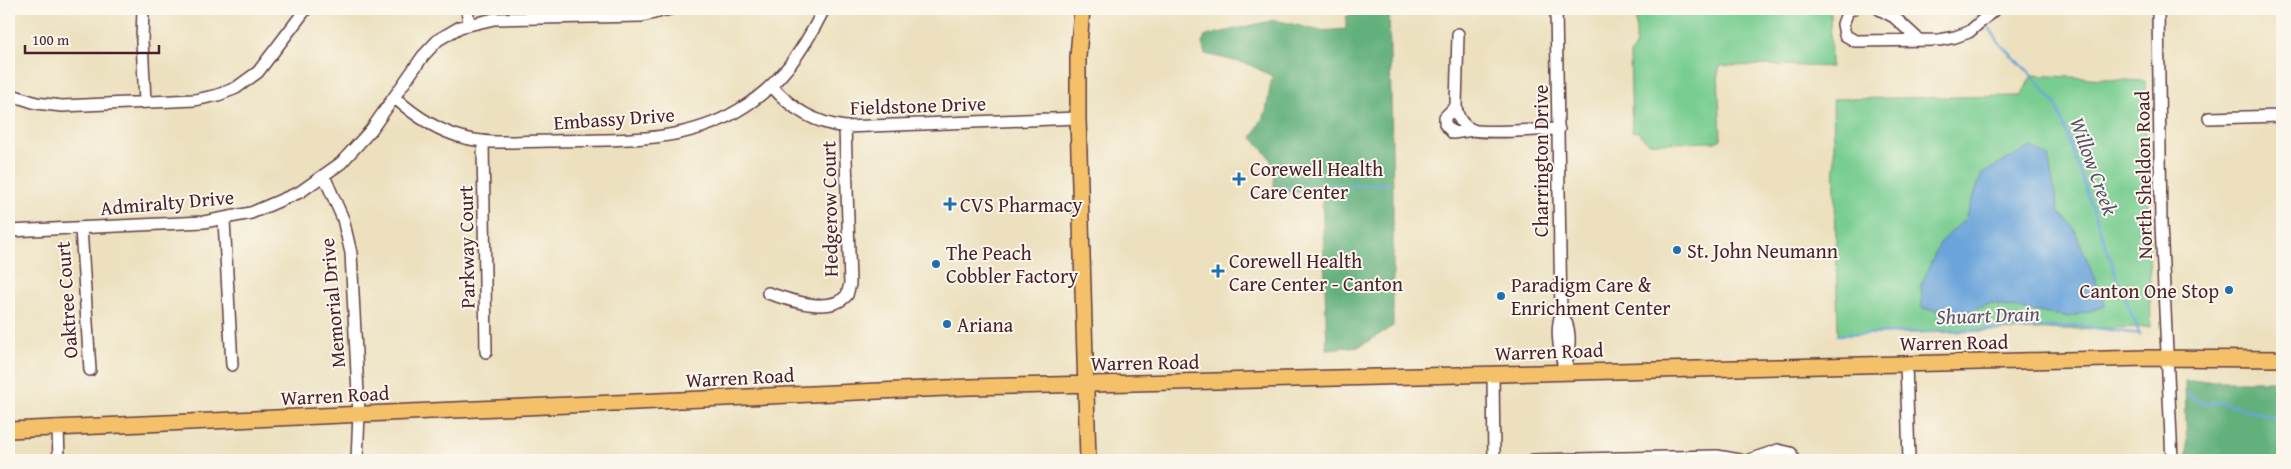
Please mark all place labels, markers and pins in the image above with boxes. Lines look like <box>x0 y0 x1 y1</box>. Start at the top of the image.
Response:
place label: Corewell Health Care Center <box>1250 154 1383 206</box>
marker: Corewell Health Care Center <box>1232 172 1246 186</box>
place label: CVS Pharmacy <box>960 190 1082 219</box>
marker: CVS Pharmacy <box>944 198 956 210</box>
place label: St. John Neumann <box>1687 236 1838 265</box>
place label: The Peach Cobbler Factory <box>946 238 1078 290</box>
marker: St. John Neumann <box>1671 244 1683 256</box>
place label: Corewell Health Care Center - Canton <box>1229 246 1403 298</box>
marker: The Peach Cobbler Factory <box>930 258 942 270</box>
marker: Corewell Health Care Center - Canton <box>1211 264 1225 278</box>
place label: Paradigm Care & Enrichment Center <box>1511 270 1671 322</box>
place label: Canton One Stop <box>2080 276 2219 305</box>
marker: Canton One Stop <box>2223 284 2235 296</box>
marker: Paradigm Care & Enrichment Center <box>1495 290 1507 302</box>
place label: Ariana <box>957 310 1014 339</box>
marker: Ariana <box>941 318 953 330</box>

